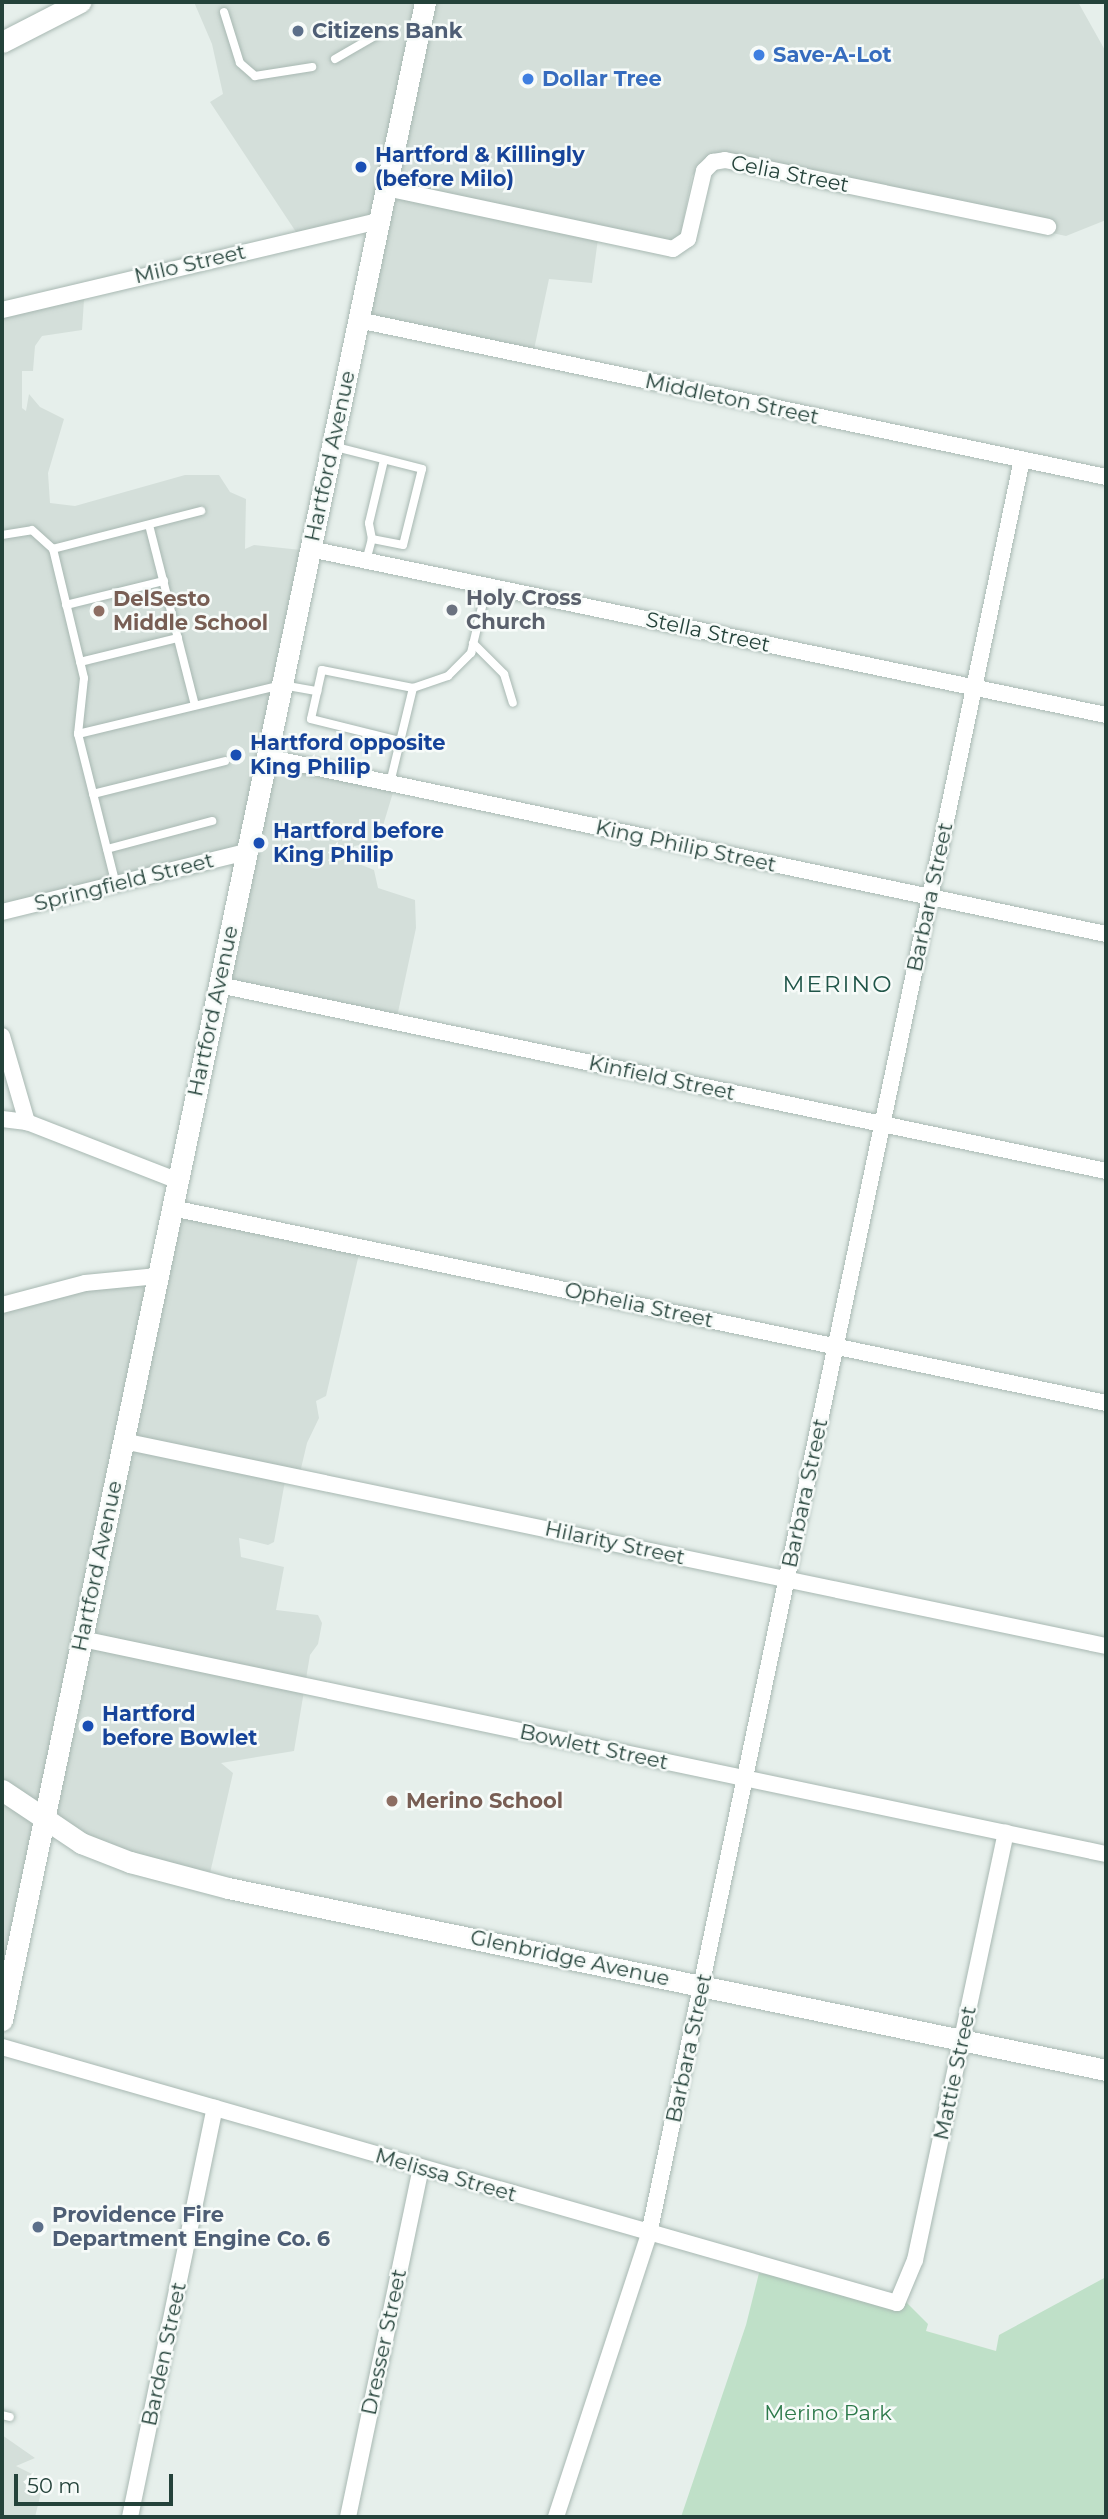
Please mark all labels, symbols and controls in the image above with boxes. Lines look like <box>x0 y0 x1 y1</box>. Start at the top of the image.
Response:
place label: Citizens Bank <box>312 18 462 44</box>
marker: Citizens Bank <box>290 23 306 39</box>
place label: Save-A-Lot <box>773 42 892 68</box>
marker: Save-A-Lot <box>751 47 767 63</box>
place label: Dollar Tree <box>542 66 662 92</box>
marker: Dollar Tree <box>520 71 536 87</box>
place label: Hartford & Killingly (before Milo) <box>375 142 585 192</box>
street label: Celia Street <box>729 150 851 198</box>
marker: Hartford & Killingly (before Milo) <box>353 159 369 175</box>
street label: Milo Street <box>132 239 248 289</box>
street label: Hartford Avenue <box>300 368 360 544</box>
street label: Middleton Street <box>643 368 821 430</box>
place label: Holy Cross Church <box>466 585 582 635</box>
place label: DelSesto Middle School <box>113 586 268 636</box>
marker: Holy Cross Church <box>444 602 460 618</box>
marker: DelSesto Middle School <box>91 603 107 619</box>
street label: Stella Street <box>644 607 772 657</box>
place label: Hartford opposite King Philip <box>250 730 446 780</box>
marker: Hartford opposite King Philip <box>228 747 244 763</box>
street label: King Philip Street <box>593 815 779 877</box>
place label: Hartford before King Philip <box>273 818 444 868</box>
street label: Barbara Street <box>902 820 958 974</box>
marker: Hartford before King Philip <box>251 835 267 851</box>
street label: Springfield Street <box>32 848 216 916</box>
street label: Hartford Avenue <box>183 923 243 1099</box>
district label: MERINO <box>783 970 893 998</box>
street label: Kinfield Street <box>586 1050 738 1106</box>
street label: Ophelia Street <box>562 1277 716 1333</box>
street label: Barbara Street <box>777 1416 833 1570</box>
street label: Hartford Avenue <box>67 1478 127 1654</box>
street label: Hilarity Street <box>543 1516 687 1570</box>
place label: Hartford before Bowlet <box>102 1701 257 1751</box>
marker: Hartford before Bowlet <box>80 1718 96 1734</box>
street label: Bowlett Street <box>517 1719 671 1775</box>
place label: Merino School <box>406 1788 563 1814</box>
marker: Merino School <box>384 1793 400 1809</box>
street label: Glenbridge Avenue <box>468 1925 672 1991</box>
street label: Barbara Street <box>661 1971 717 2125</box>
street label: Mattie Street <box>928 2004 982 2142</box>
street label: Melissa Street <box>372 2143 520 2207</box>
place label: Providence Fire Department Engine Co. 6 <box>52 2202 330 2252</box>
marker: Providence Fire Department Engine Co. 6 <box>30 2219 46 2235</box>
street label: Dresser Street <box>356 2267 412 2417</box>
street label: Barden Street <box>136 2280 192 2428</box>
park label: Merino Park <box>764 2400 892 2426</box>
scale bar <box>18 2460 177 2504</box>
text: 50 m <box>27 2473 81 2498</box>

